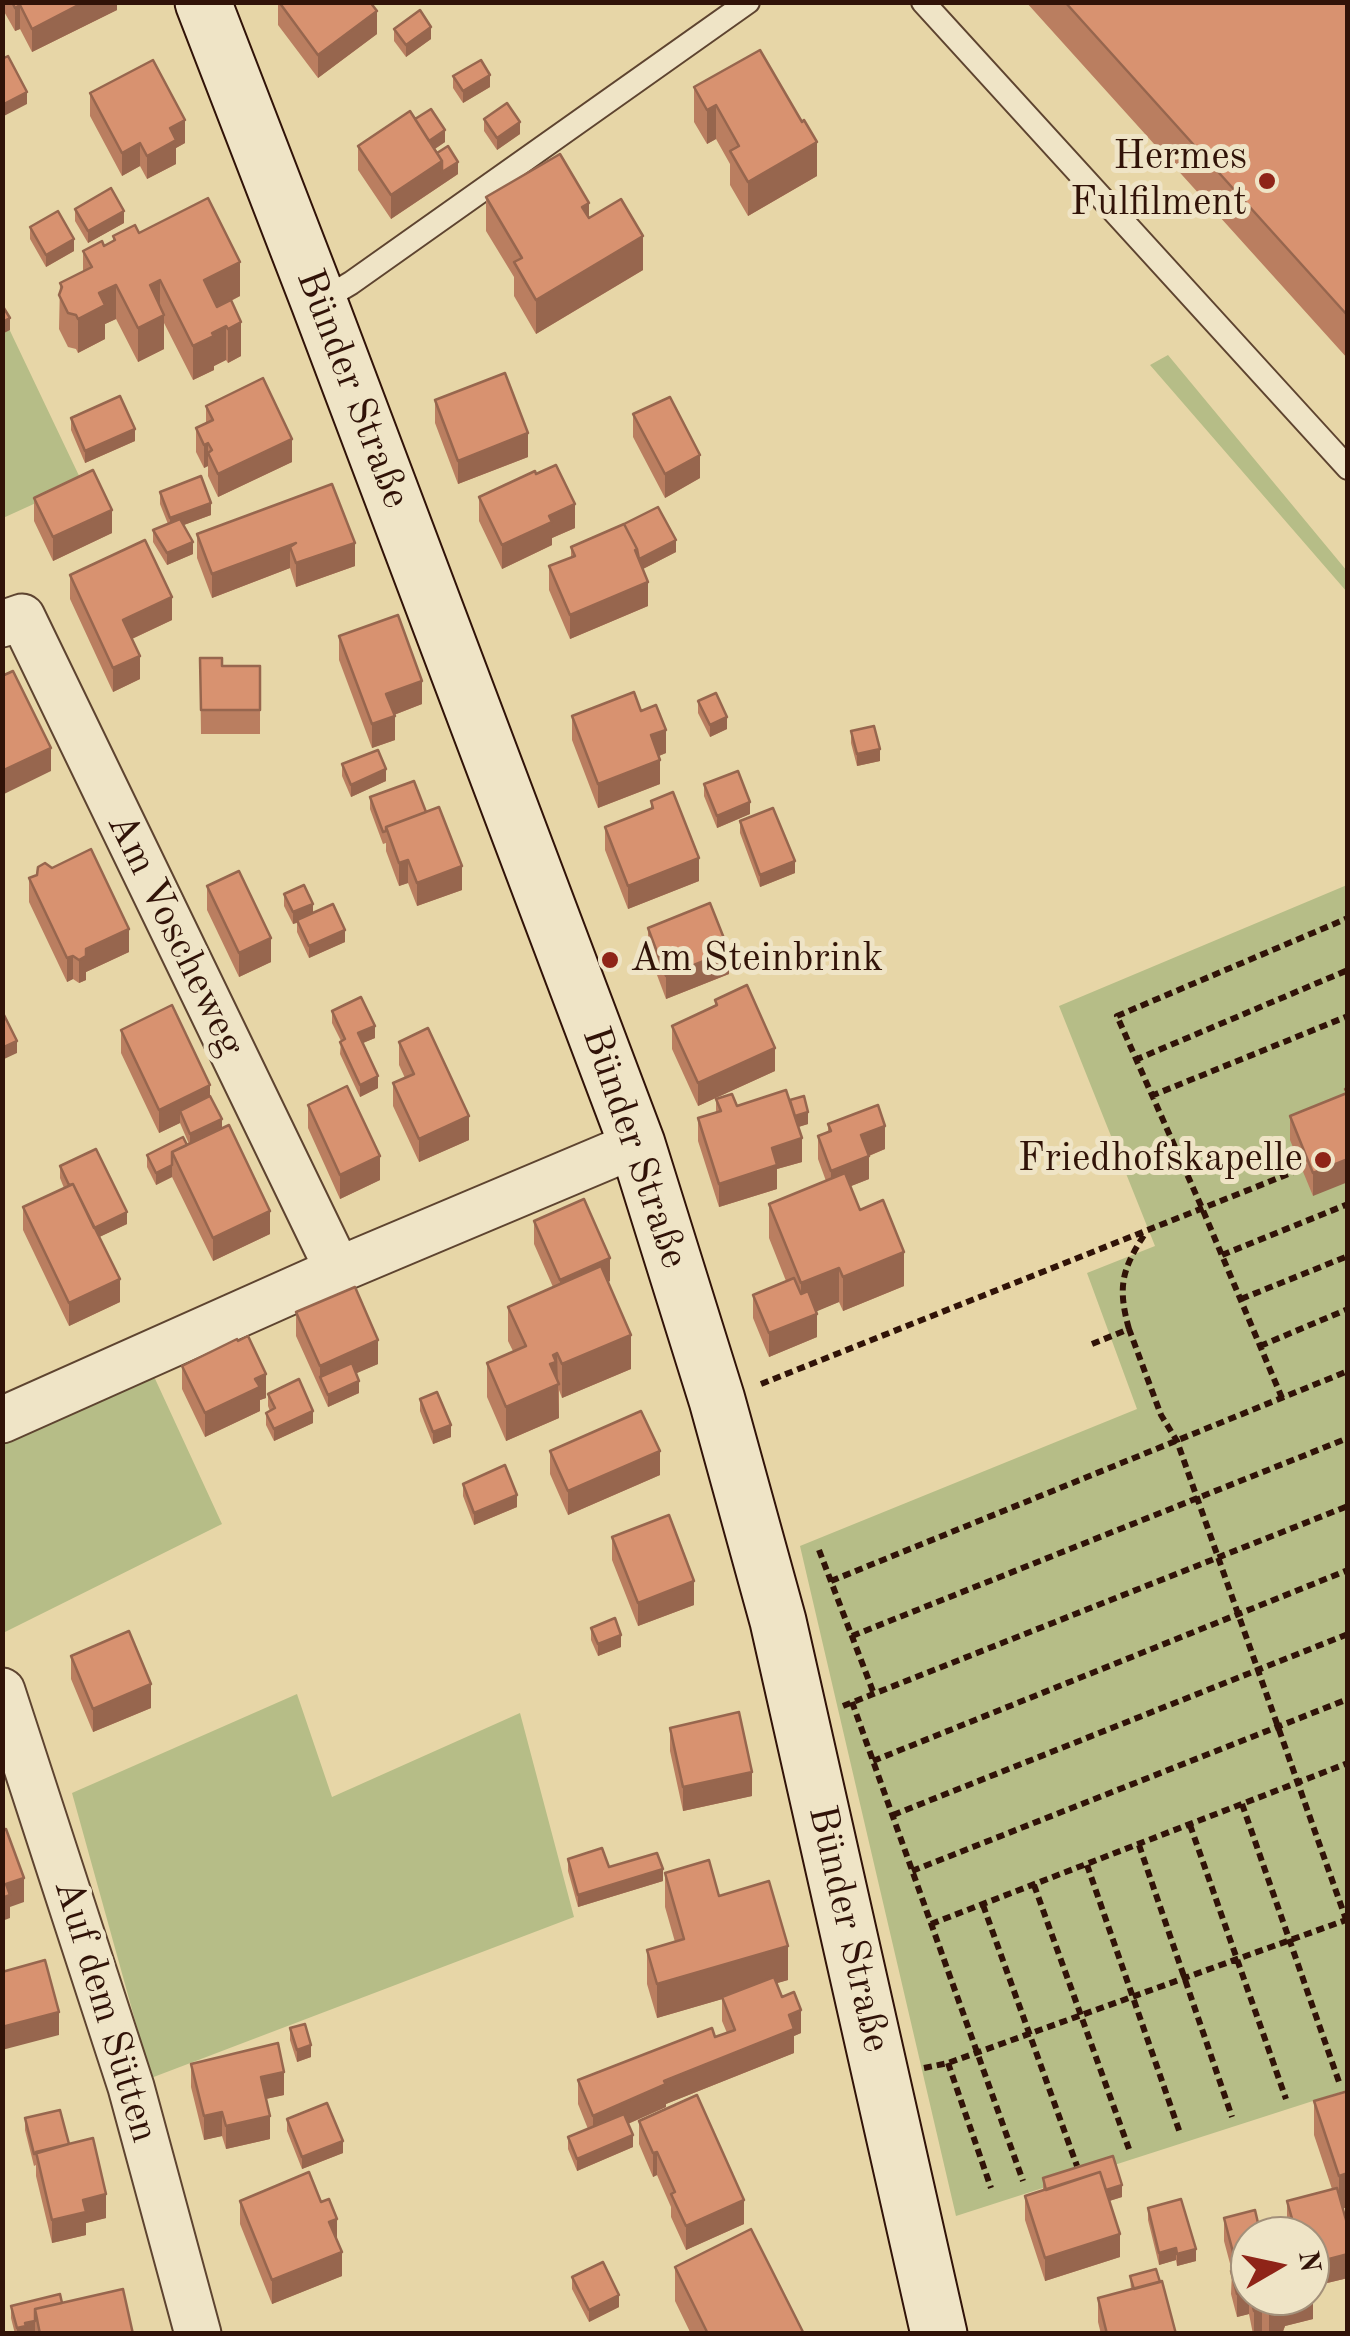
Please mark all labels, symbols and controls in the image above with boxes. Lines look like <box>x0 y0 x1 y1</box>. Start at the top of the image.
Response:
place label: Hermes Fulfilment <box>1070 134 1247 228</box>
marker: Hermes Fulfilment <box>1256 170 1278 192</box>
street label: Bünder Straße <box>284 263 420 515</box>
street label: Am Voscheweg <box>95 806 255 1064</box>
place label: Am Steinbrink <box>630 936 883 984</box>
marker: Am Steinbrink <box>599 949 621 971</box>
street label: Bünder Straße <box>570 1021 698 1275</box>
place label: Friedhofskapelle <box>1018 1136 1303 1184</box>
marker: Friedhofskapelle <box>1312 1149 1334 1171</box>
street label: Bünder Straße <box>796 1801 900 2057</box>
street label: Auf dem Sütten <box>42 1874 168 2148</box>
north arrow <box>1230 2216 1330 2316</box>
text: N <box>1292 2249 1323 2274</box>

